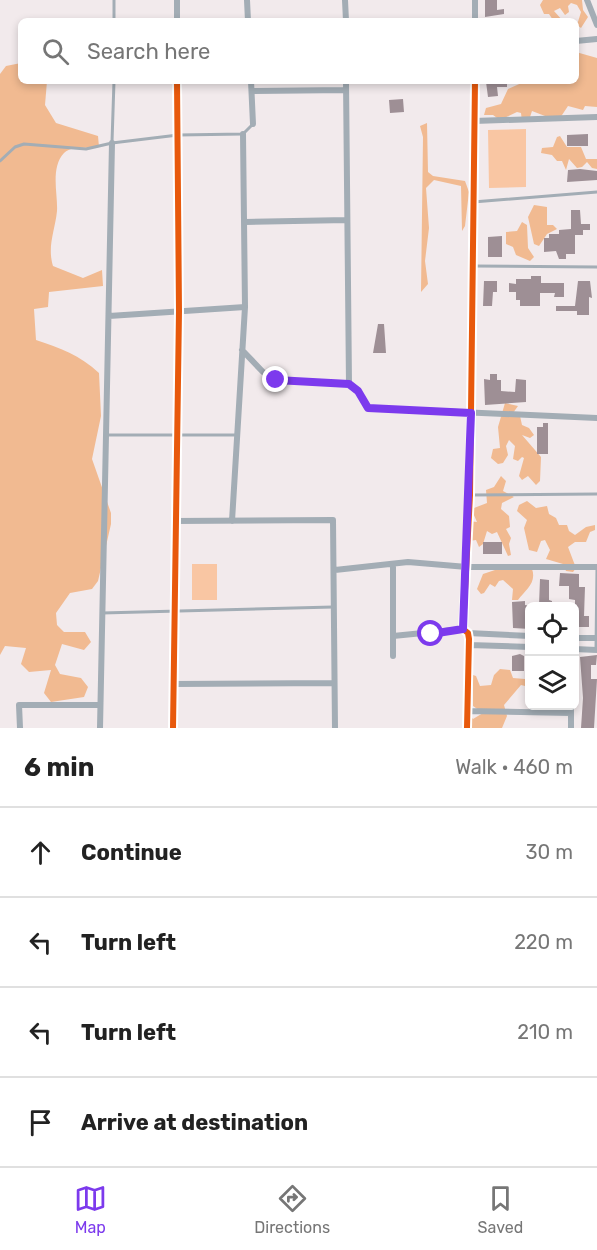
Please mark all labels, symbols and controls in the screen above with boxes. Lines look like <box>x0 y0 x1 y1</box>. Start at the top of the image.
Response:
search box <box>18 18 579 84</box>
icon: search <box>39 35 72 68</box>
text: Search here <box>87 38 210 65</box>
route end <box>262 366 288 392</box>
map controls <box>525 602 579 710</box>
button: locate <box>525 602 579 656</box>
route start <box>417 620 443 646</box>
button: layers <box>525 656 579 710</box>
text: 6 min <box>24 752 94 783</box>
text: Walk · 460 m <box>455 755 573 779</box>
icon: ahead <box>24 836 57 869</box>
text: Continue <box>81 839 182 866</box>
text: 30 m <box>526 840 573 864</box>
icon: left <box>24 926 57 959</box>
text: Turn left <box>81 929 176 956</box>
text: 220 m <box>514 930 573 954</box>
icon: left <box>24 1016 57 1049</box>
text: Turn left <box>81 1019 176 1046</box>
text: 210 m <box>517 1020 573 1044</box>
icon: arrive <box>24 1106 57 1139</box>
text: Arrive at destination <box>81 1109 308 1136</box>
tab: Map <box>74 1182 107 1237</box>
tab: Directions <box>254 1182 330 1237</box>
tab: Saved <box>478 1182 523 1237</box>

